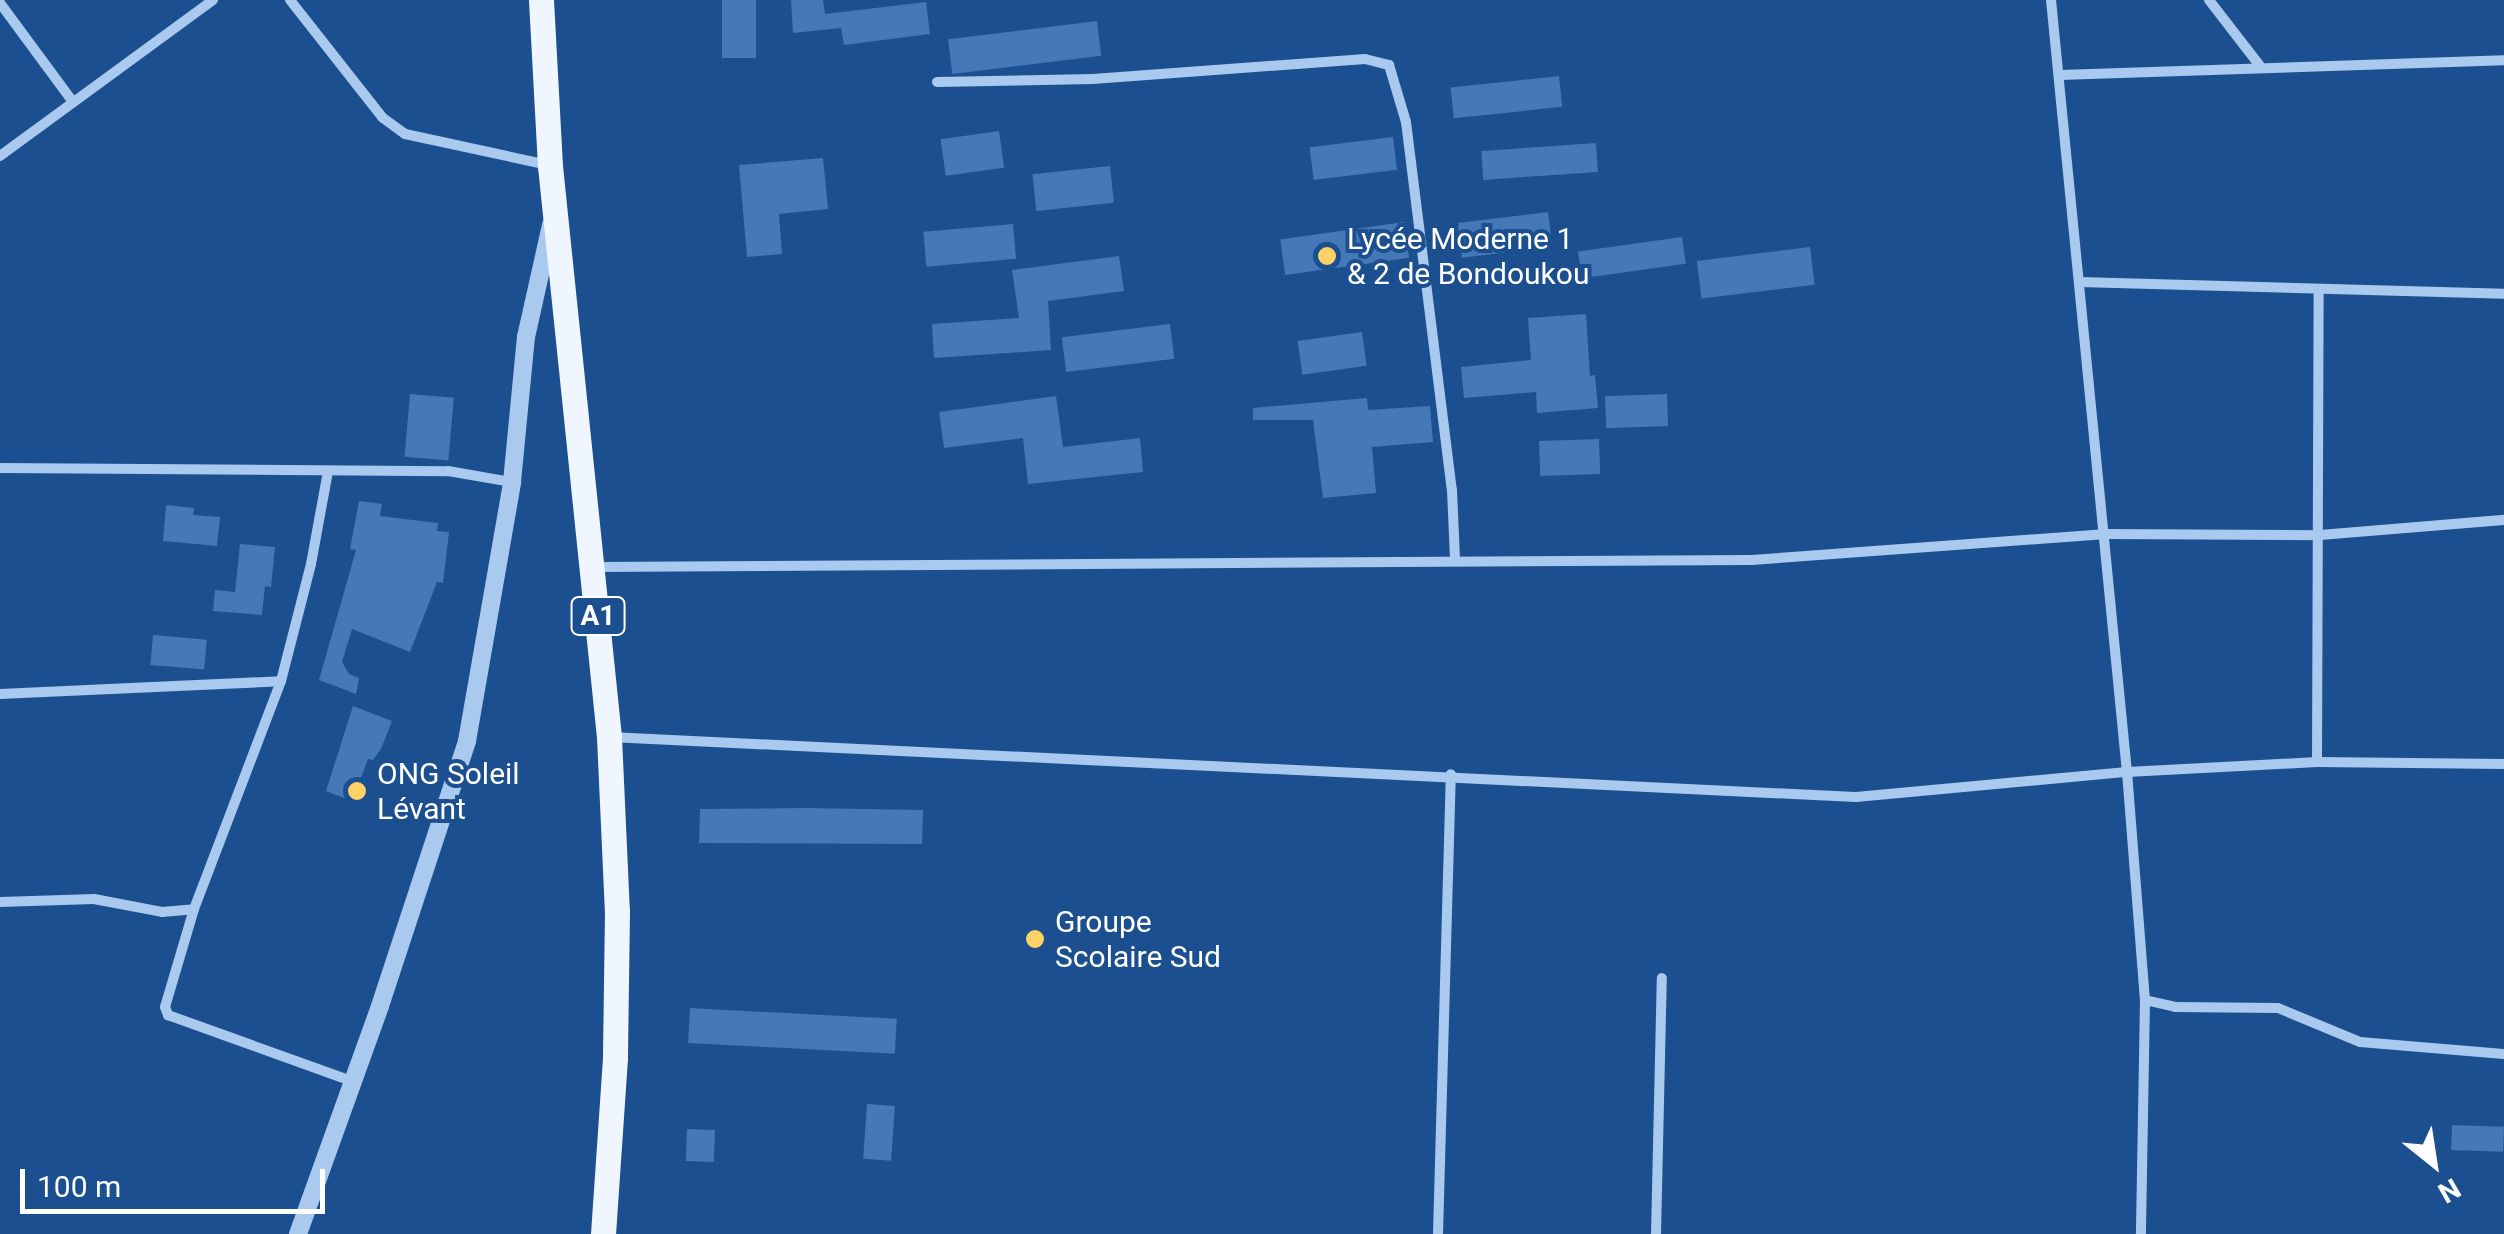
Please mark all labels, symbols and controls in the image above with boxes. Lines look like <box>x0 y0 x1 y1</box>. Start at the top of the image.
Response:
place label: Lycée Moderne 1 & 2 de Bondoukou <box>1347 221 1589 292</box>
marker: Lycée Moderne 1 & 2 de Bondoukou <box>1316 245 1338 267</box>
road number: A1 <box>570 593 626 639</box>
place label: ONG Soleil Lévant <box>377 756 520 826</box>
marker: ONG Soleil Lévant <box>346 780 368 802</box>
place label: Groupe Scolaire Sud <box>1055 904 1221 974</box>
marker: Groupe Scolaire Sud <box>1024 928 1046 950</box>
north arrow <box>2384 1114 2484 1214</box>
scale bar <box>25 1149 330 1211</box>
text: 100 m <box>37 1169 121 1204</box>
text: N <box>2432 1171 2466 1210</box>

